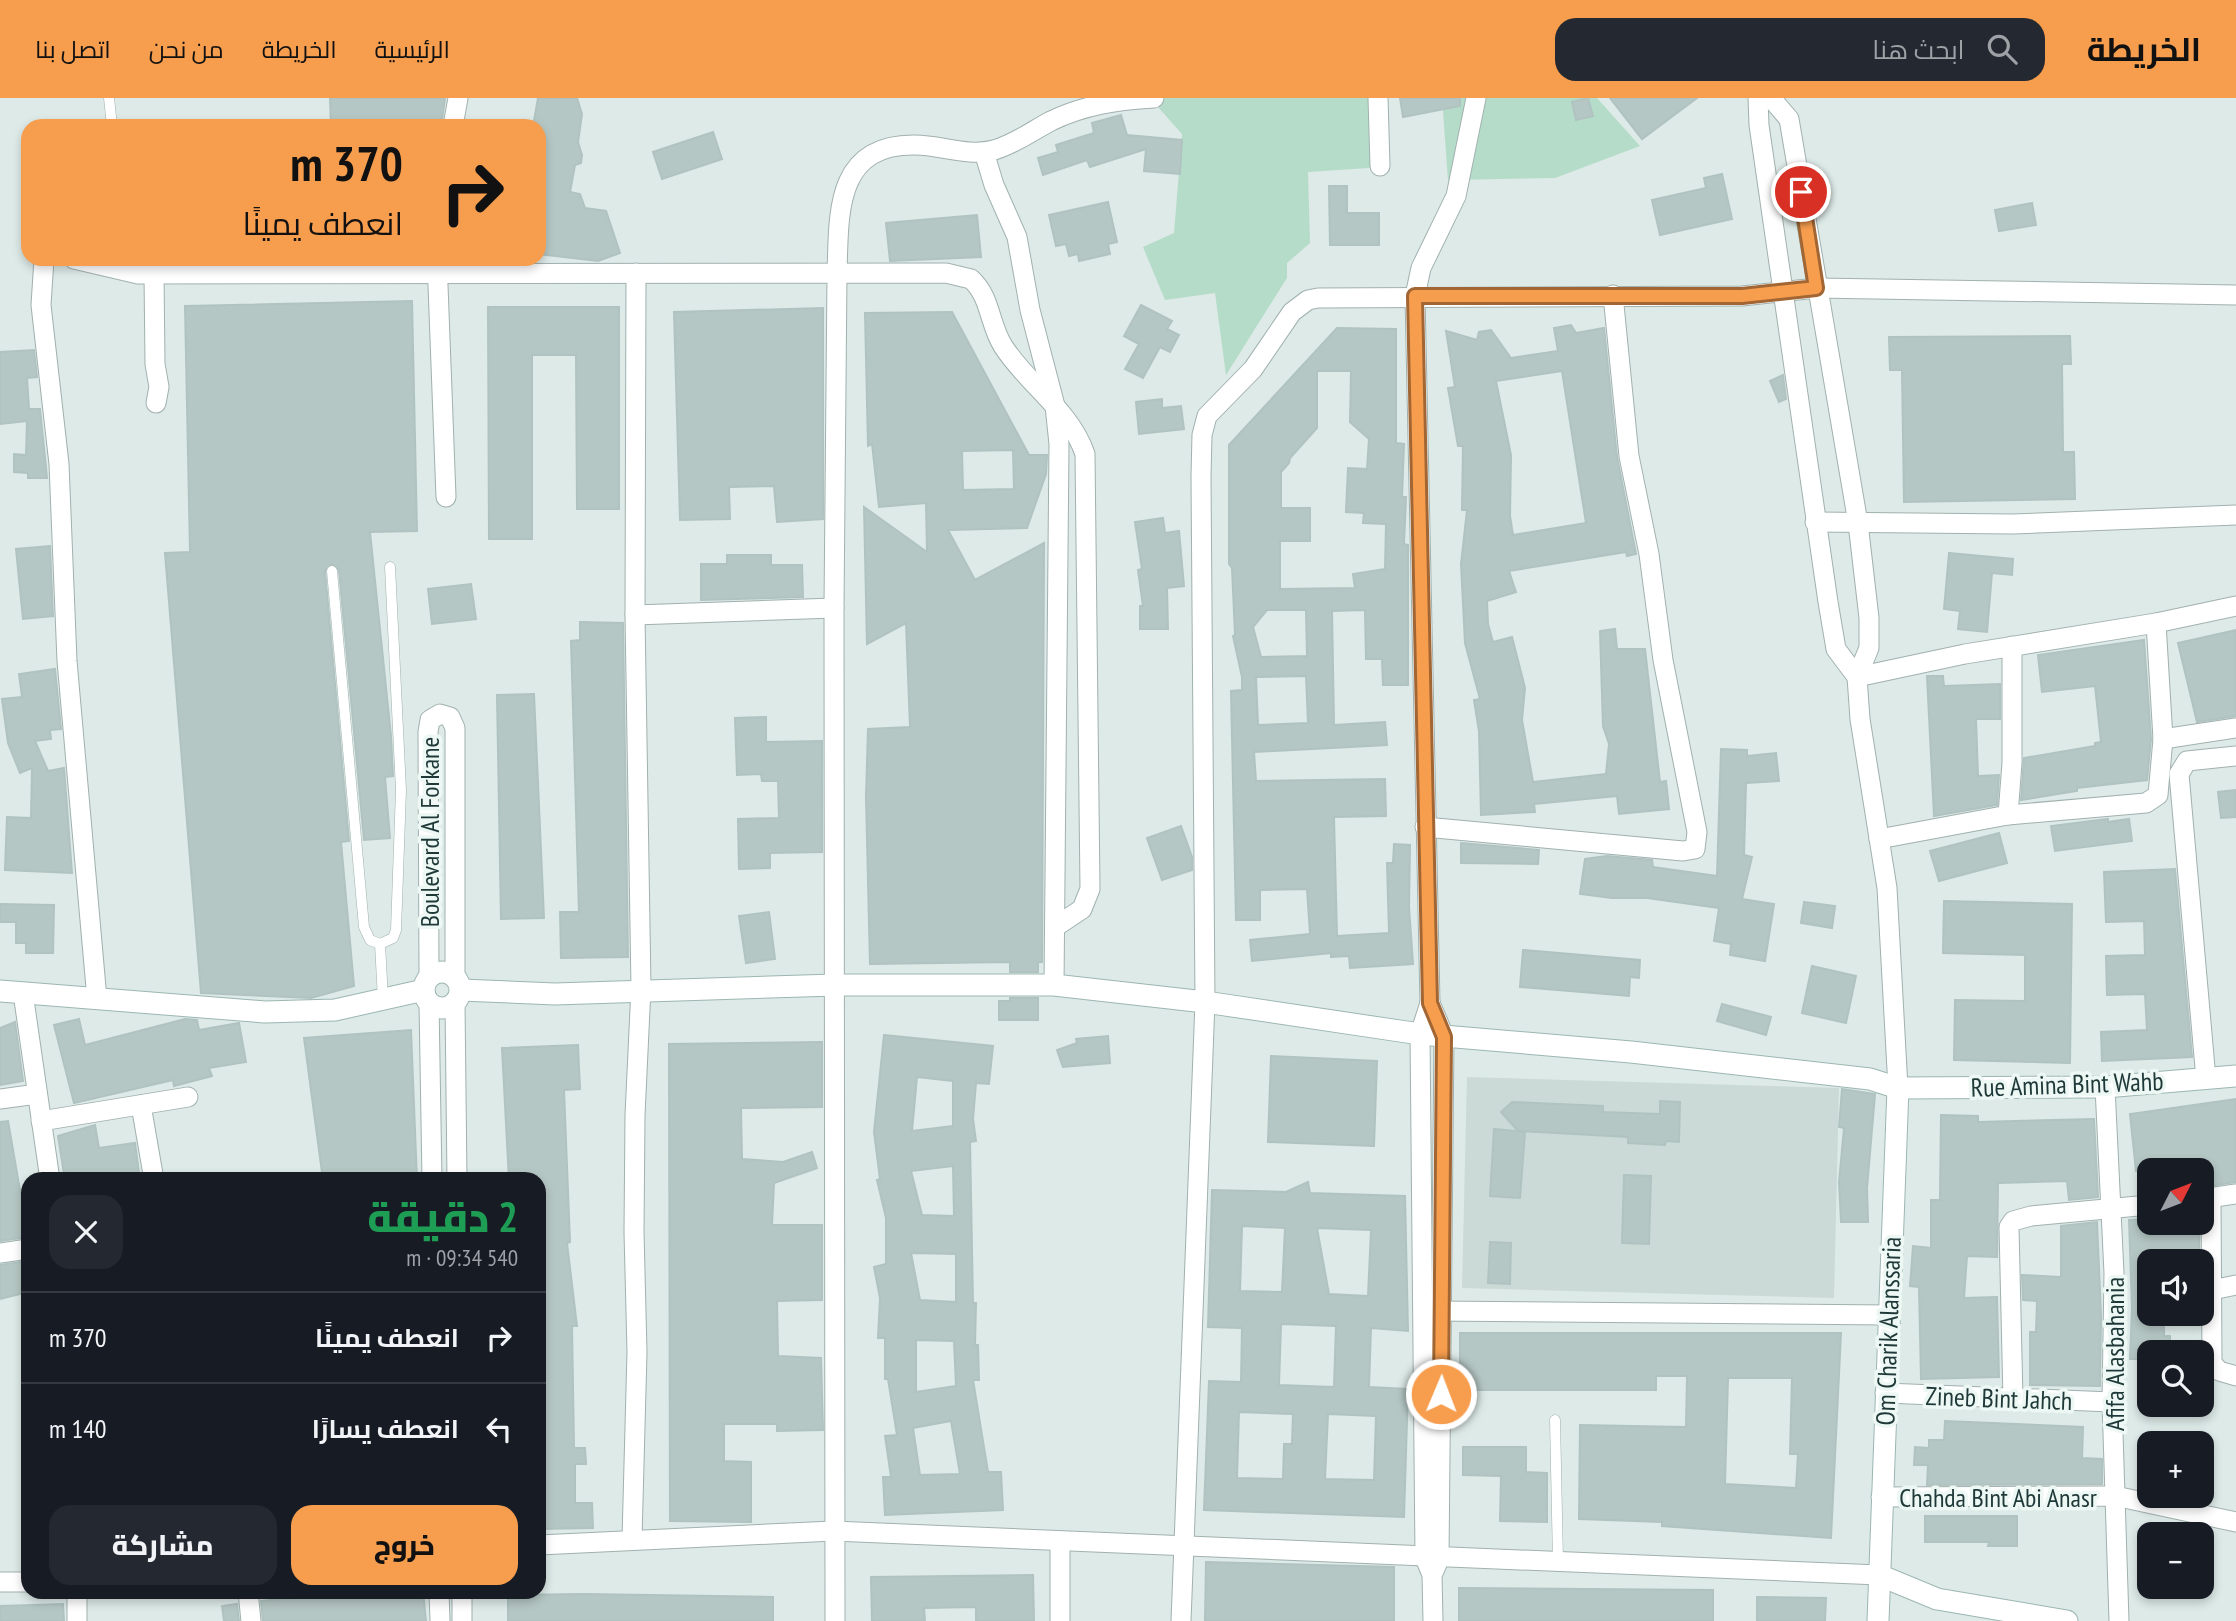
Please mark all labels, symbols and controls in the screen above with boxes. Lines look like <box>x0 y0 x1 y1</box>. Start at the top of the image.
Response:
search box <box>1555 18 2045 81</box>
text: الخريطة <box>2087 27 2201 70</box>
icon: search <box>1983 30 2021 68</box>
text: ابحث هنا <box>1872 33 1965 66</box>
text: اتصل بنا <box>35 34 111 65</box>
text: من نحن <box>149 34 224 65</box>
text: الخريطة <box>262 34 337 65</box>
text: الرئيسية <box>375 34 450 65</box>
text: 370 m <box>290 131 403 195</box>
icon: right <box>427 147 518 238</box>
pin <box>1771 162 1831 222</box>
icon: arrive <box>1782 173 1820 211</box>
text: انعطف يمينًا <box>243 202 403 244</box>
street label: Boulevard Al Forkane <box>413 737 446 927</box>
street label: Rue Amina Bint Wahb <box>1970 1064 2164 1104</box>
north arrow <box>2137 1158 2214 1236</box>
map controls <box>2137 1158 2214 1599</box>
text: 2 دقيقة <box>367 1189 518 1244</box>
button: close <box>49 1195 123 1269</box>
street label: Om Charik Alanssaria <box>1868 1236 1908 1426</box>
text: 540 m · 09:34 <box>406 1243 518 1272</box>
button: sound <box>2137 1249 2214 1326</box>
street label: Afifa Alasbahania <box>2098 1277 2131 1431</box>
icon: right <box>480 1319 518 1357</box>
text: 370 m <box>49 1321 107 1354</box>
text: انعطف يمينًا <box>315 1321 459 1354</box>
button: search <box>2137 1340 2214 1417</box>
position arrow <box>1404 1357 1478 1431</box>
street label: Zineb Bint Jahch <box>1925 1379 2073 1417</box>
icon: left <box>480 1410 518 1448</box>
text: 140 m <box>49 1412 107 1445</box>
text: انعطف يسارًا <box>312 1412 459 1445</box>
button: + <box>2137 1431 2214 1508</box>
street label: Chahda Bint Abi Anasr <box>1899 1481 2097 1514</box>
button: مشاركة <box>49 1505 277 1585</box>
button: خروج <box>291 1505 518 1585</box>
button: − <box>2137 1522 2214 1599</box>

